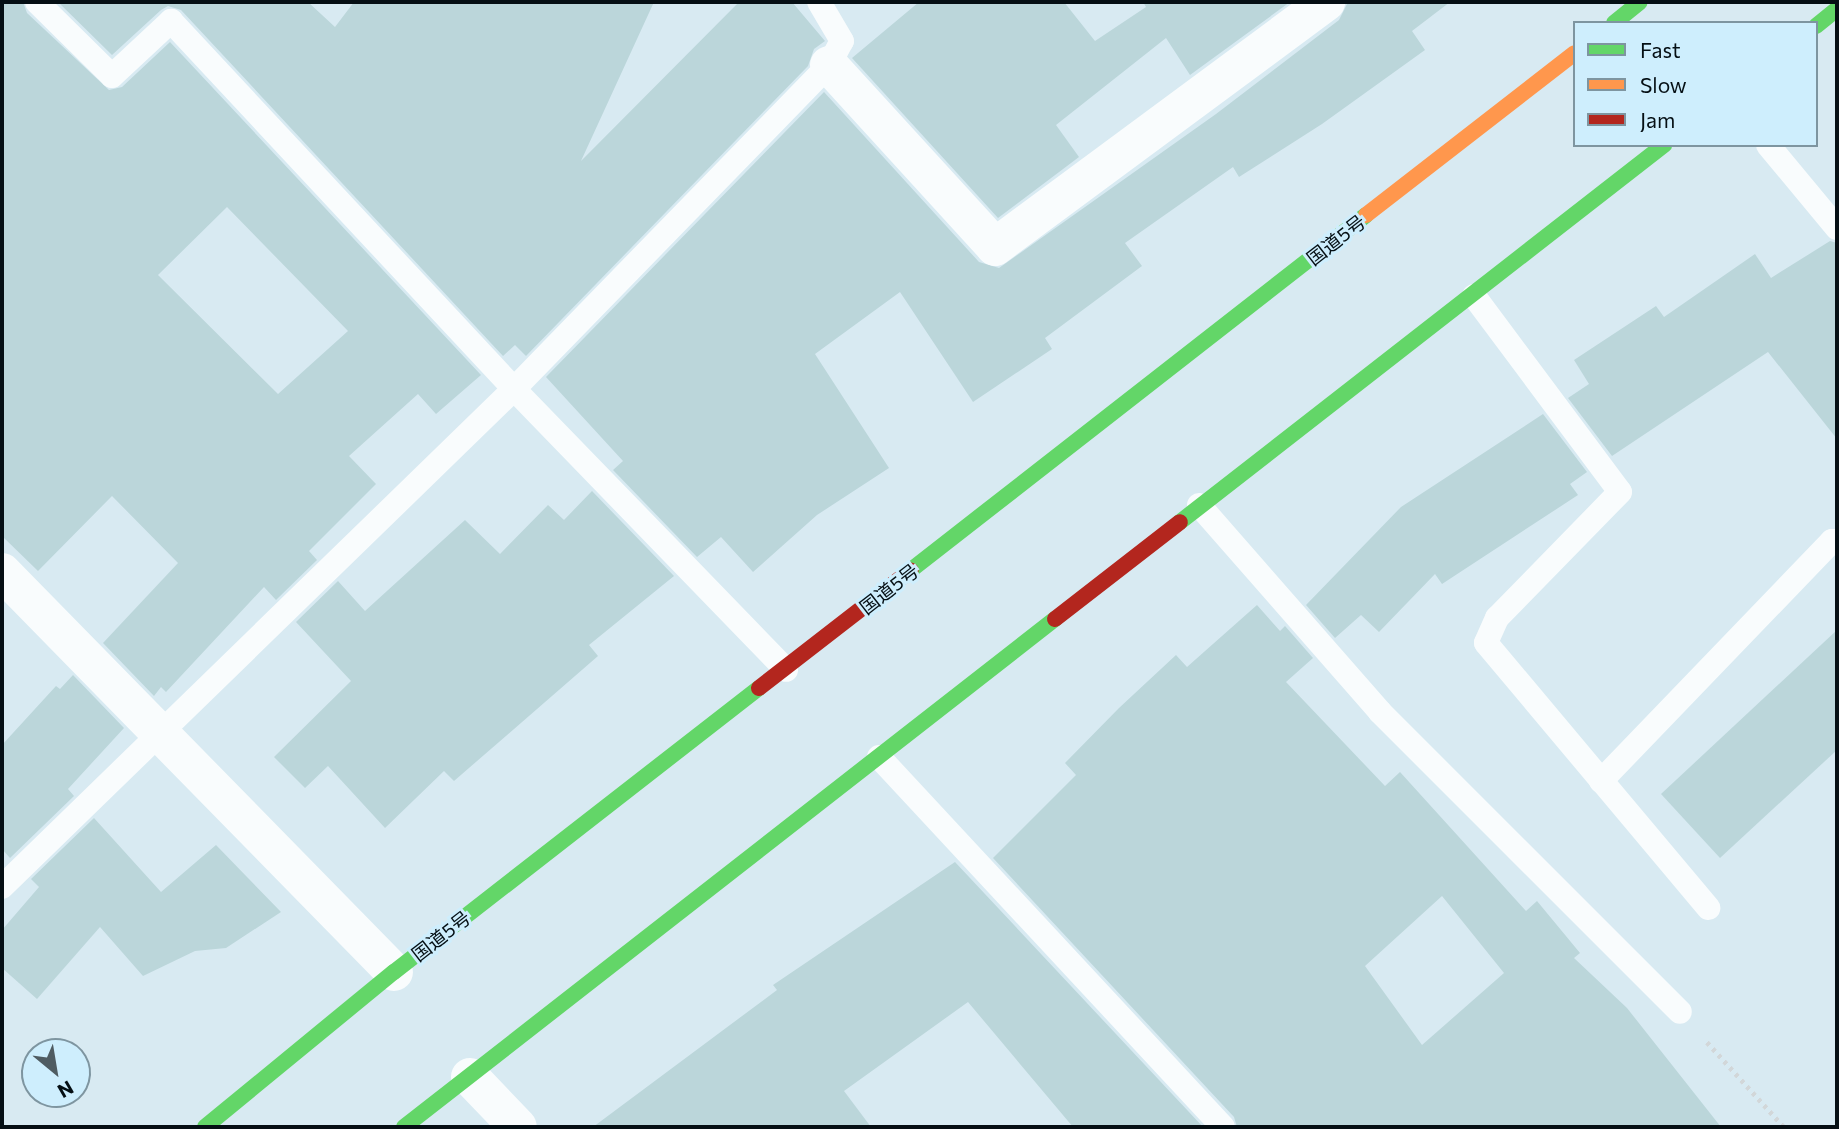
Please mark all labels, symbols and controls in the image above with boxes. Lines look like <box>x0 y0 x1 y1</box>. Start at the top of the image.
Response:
legend <box>1573 21 1818 147</box>
text: Fast <box>1640 37 1681 62</box>
text: Slow <box>1640 72 1687 97</box>
text: Jam <box>1640 107 1675 132</box>
street label: 国道5号 <box>1302 210 1370 270</box>
street label: 国道5号 <box>855 559 923 619</box>
street label: 国道5号 <box>407 906 475 966</box>
north arrow <box>21 1038 91 1108</box>
text: N <box>54 1076 78 1103</box>

